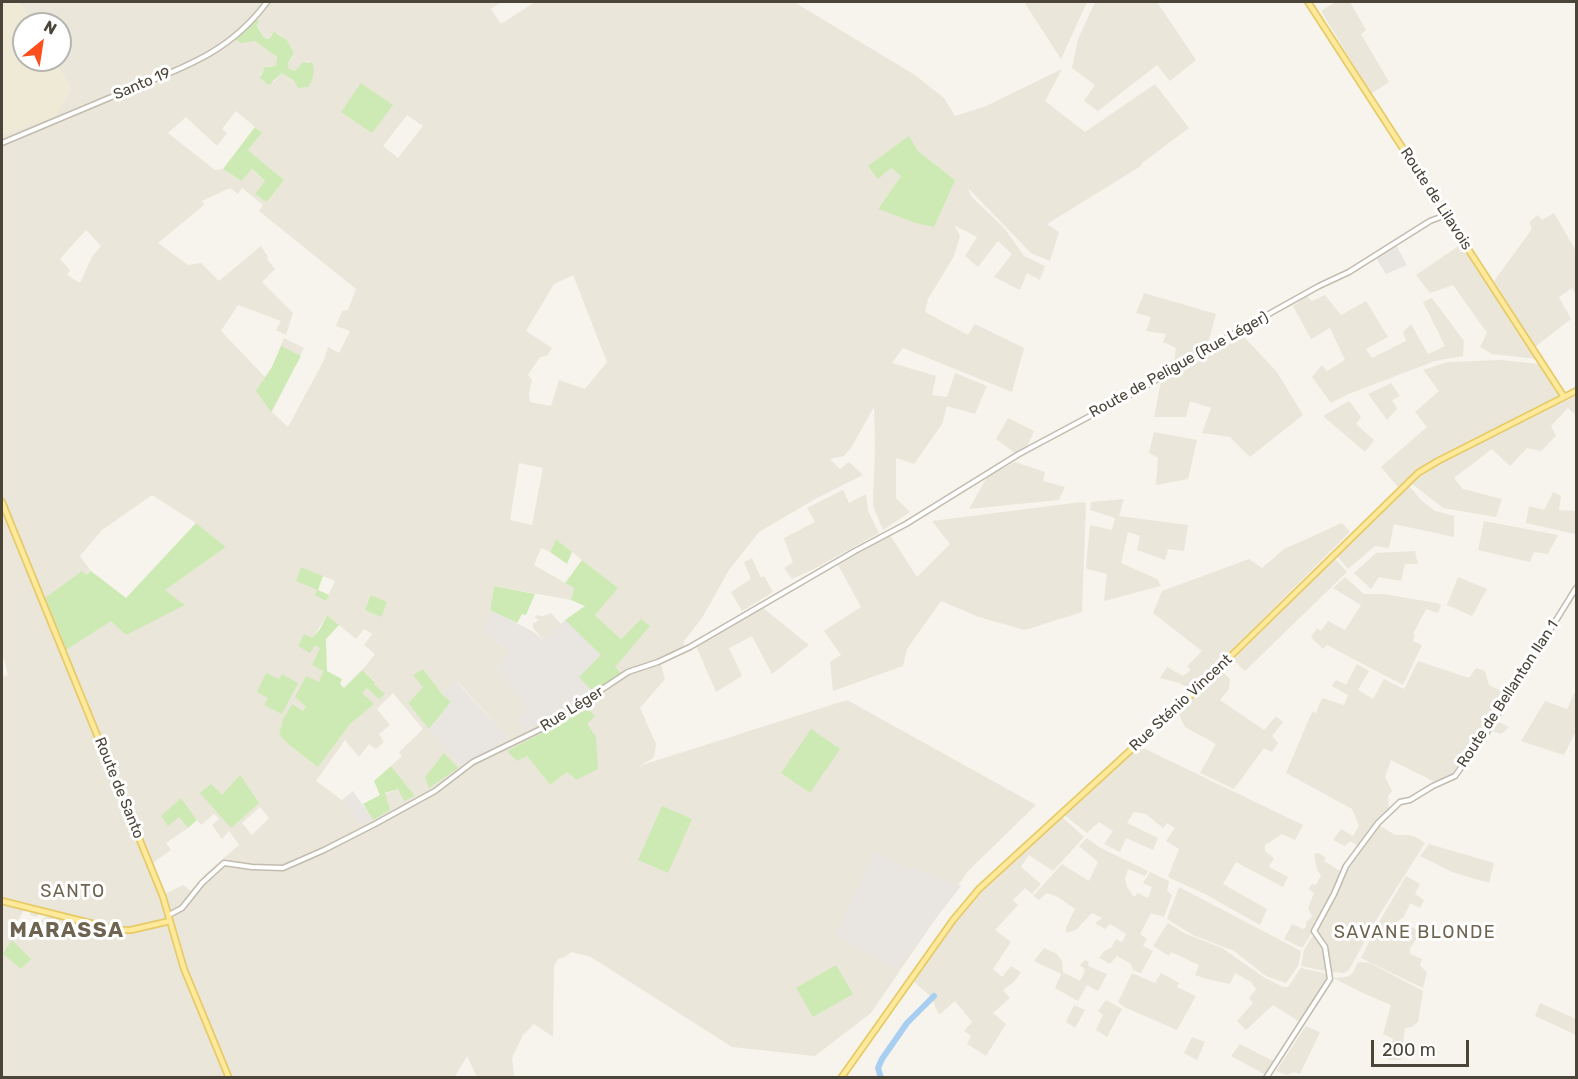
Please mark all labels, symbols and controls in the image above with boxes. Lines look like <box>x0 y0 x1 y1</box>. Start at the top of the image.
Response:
north arrow <box>12 12 72 72</box>
text: N <box>41 17 60 39</box>
street label: Santo 19 <box>111 64 173 104</box>
street label: Route de Lilavois <box>1396 145 1476 253</box>
street label: Route de Peligue (Rue Léger) <box>1086 308 1272 422</box>
street label: Route de Bellanton Ilan 1 <box>1454 617 1562 771</box>
street label: Rue Sténio Vincent <box>1126 651 1236 755</box>
street label: Rue Léger <box>537 683 607 735</box>
street label: Route de Santo <box>91 735 147 841</box>
district label: SANTO <box>40 881 106 903</box>
district label: MARASSA <box>10 918 124 944</box>
district label: SAVANE BLONDE <box>1334 922 1496 944</box>
scale bar <box>1374 1028 1472 1066</box>
text: 200 m <box>1382 1039 1436 1061</box>

